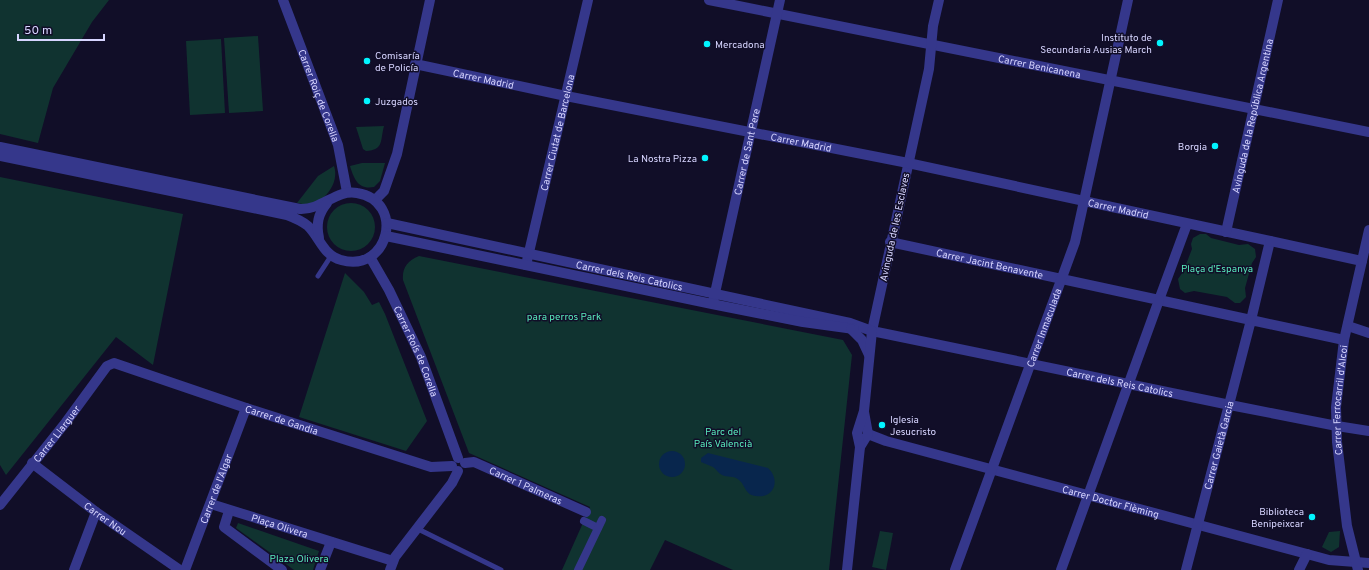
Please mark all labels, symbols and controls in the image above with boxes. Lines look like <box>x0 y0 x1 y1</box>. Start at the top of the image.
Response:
scale bar <box>18 16 104 42</box>
text: 50 m <box>24 23 52 39</box>
place label: Instituto de Secundaria Ausias March <box>1040 32 1152 57</box>
marker: Instituto de Secundaria Ausias March <box>1155 38 1165 48</box>
street label: Avinguda de la República Argentina <box>1230 38 1277 195</box>
marker: Mercadona <box>702 39 712 49</box>
place label: Mercadona <box>715 39 765 52</box>
street label: Carrer Roiç de Corella <box>294 48 341 144</box>
place label: Comisaría de Policía <box>375 50 420 75</box>
street label: Carrer Benicanena <box>997 53 1082 82</box>
marker: Comisaría de Policía <box>362 56 372 66</box>
street label: Carrer Madrid <box>452 67 515 93</box>
street label: Carrer Ciutat de Barcelona <box>539 73 578 193</box>
marker: Juzgados <box>362 96 372 106</box>
place label: Juzgados <box>375 96 418 109</box>
street label: Carrer de Sant Pere <box>732 107 764 197</box>
street label: Carrer Madrid <box>769 131 833 156</box>
place label: Borgia <box>1178 141 1207 154</box>
marker: Borgia <box>1210 141 1220 151</box>
place label: La Nostra Pizza <box>628 153 697 166</box>
marker: La Nostra Pizza <box>700 153 710 163</box>
street label: Avinguda de les Esclaves <box>878 171 913 283</box>
street label: Carrer Madrid <box>1086 197 1150 223</box>
street label: Carrer Jacint Benavente <box>935 247 1044 283</box>
street label: Carrer dels Reis Catolics <box>575 259 684 295</box>
park label: Plaça d'Espanya <box>1181 263 1253 276</box>
street label: Carrer Inmaculada <box>1025 287 1065 369</box>
street label: Carrer Roís de Corella <box>390 304 440 399</box>
park label: para perros Park <box>527 311 601 324</box>
street label: Carrer Ferrocarril d'Alcoi <box>1331 345 1351 456</box>
street label: Carrer dels Reis Catolics <box>1065 366 1174 401</box>
street label: Carrer Gaietà Garcia <box>1202 400 1238 491</box>
street label: Carrer Llarguer <box>31 403 84 466</box>
street label: Carrer de Gandia <box>243 403 319 439</box>
place label: Iglesia Jesucristo <box>890 414 937 439</box>
marker: Iglesia Jesucristo <box>877 420 887 430</box>
park label: Parc del País Valencià <box>694 426 752 451</box>
street label: Carrer de l'Algar <box>198 452 236 526</box>
street label: Carrer 1 Palmeras <box>487 465 564 509</box>
street label: Carrer Doctor Flèming <box>1060 484 1160 522</box>
street label: Carrer Nou <box>81 500 129 539</box>
place label: Biblioteca Benipeixcar <box>1251 506 1304 531</box>
street label: Plaça Olivera <box>249 512 309 542</box>
marker: Biblioteca Benipeixcar <box>1307 512 1317 522</box>
park label: Plaza Olivera <box>270 553 328 566</box>

